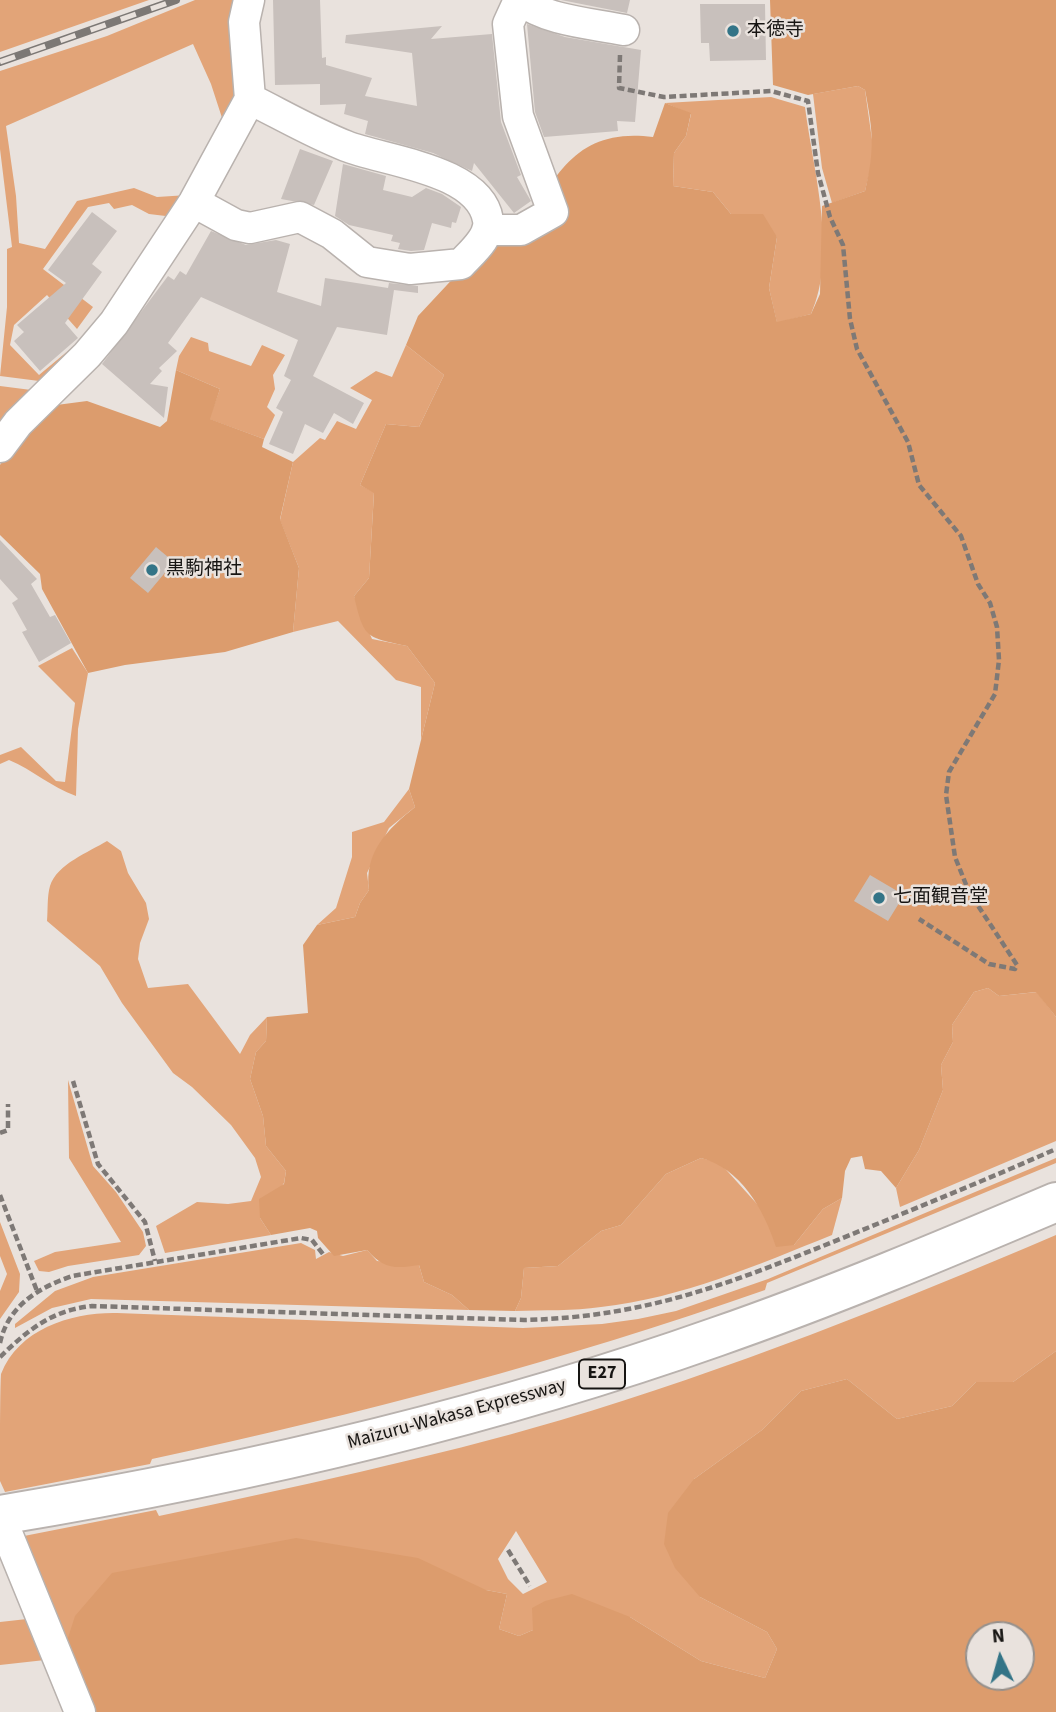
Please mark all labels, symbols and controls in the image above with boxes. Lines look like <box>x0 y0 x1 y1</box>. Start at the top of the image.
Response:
place label: 本徳寺 <box>747 20 804 42</box>
marker: 本徳寺 <box>725 23 741 39</box>
place label: 黒駒神社 <box>166 559 242 581</box>
marker: 黒駒神社 <box>144 562 160 578</box>
place label: 七面観音堂 <box>893 887 988 909</box>
marker: 七面観音堂 <box>871 890 887 906</box>
road number: E27 <box>579 1359 625 1388</box>
street label: Maizuru-Wakasa Expressway <box>345 1375 569 1455</box>
north arrow <box>965 1621 1035 1691</box>
text: N <box>991 1623 1006 1651</box>

